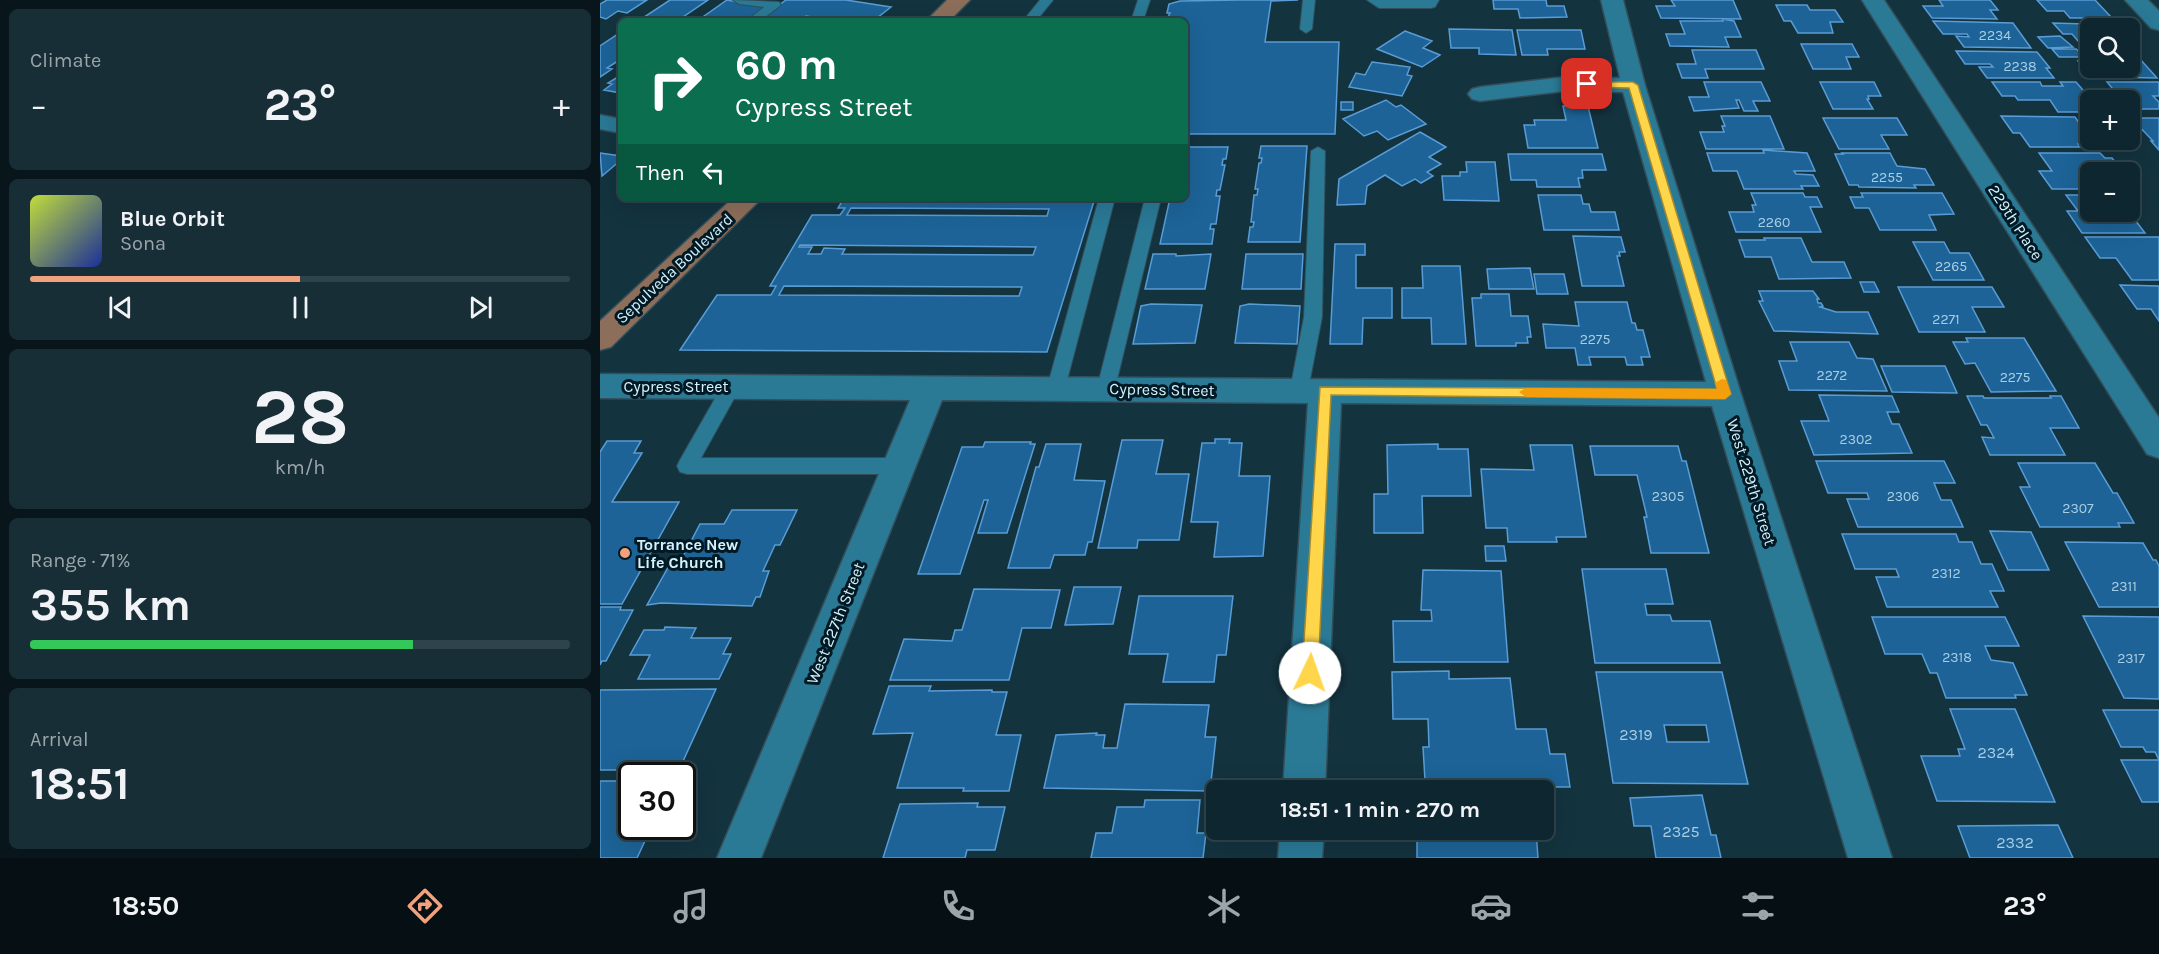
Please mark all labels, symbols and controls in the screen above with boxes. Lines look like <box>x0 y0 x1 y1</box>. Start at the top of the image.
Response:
map controls <box>2080 18 2140 222</box>
button: search <box>2080 18 2140 78</box>
house number: 2234 <box>1979 27 2011 44</box>
text: 60 m <box>735 40 838 90</box>
icon: right <box>636 42 714 120</box>
text: Climate <box>30 49 101 72</box>
pin <box>1561 58 1612 109</box>
house number: 2238 <box>2003 58 2037 75</box>
icon: arrive <box>1570 67 1603 100</box>
text: 23° <box>264 79 336 131</box>
text: − <box>30 86 47 124</box>
text: + <box>553 86 570 124</box>
button: + <box>2080 90 2140 150</box>
text: Cypress Street <box>735 91 912 123</box>
icon: left <box>697 156 730 189</box>
text: Then <box>636 160 685 186</box>
button: − <box>2080 162 2140 222</box>
house number: 2255 <box>1871 169 1903 186</box>
street label: 229th Place <box>1984 181 2047 263</box>
text: Blue Orbit <box>120 206 225 232</box>
street label: Sepulveda Boulevard <box>612 209 737 327</box>
house number: 2260 <box>1758 214 1790 231</box>
text: Sona <box>120 232 166 255</box>
house number: 2265 <box>1935 258 1967 275</box>
icon: previous <box>104 291 137 324</box>
icon: pause <box>284 291 317 324</box>
icon: next <box>464 291 497 324</box>
house number: 2271 <box>1932 311 1960 328</box>
house number: 2275 <box>1580 331 1610 348</box>
house number: 2272 <box>1817 367 1847 384</box>
house number: 2275 <box>2000 369 2030 386</box>
text: 28 <box>251 371 349 463</box>
street label: Cypress Street <box>623 377 729 396</box>
street label: Cypress Street <box>1109 379 1215 400</box>
street label: West 229th Street <box>1723 417 1780 548</box>
house number: 2302 <box>1840 431 1872 448</box>
text: km/h <box>275 456 325 479</box>
house number: 2305 <box>1652 488 1684 505</box>
house number: 2306 <box>1887 488 1919 505</box>
house number: 2307 <box>2062 500 2094 517</box>
place label: Torrance New Life Church <box>637 535 738 572</box>
marker: Torrance New Life Church <box>618 546 632 560</box>
text: Range · 71% <box>30 549 130 572</box>
street label: West 227th Street <box>802 560 869 687</box>
house number: 2312 <box>1931 565 1961 582</box>
house number: 2311 <box>2111 578 2137 595</box>
text: 355 km <box>30 579 191 631</box>
position arrow <box>1278 641 1342 705</box>
house number: 2318 <box>1942 649 1972 666</box>
house number: 2317 <box>2117 650 2145 667</box>
house number: 2319 <box>1619 725 1653 744</box>
text: Arrival <box>30 728 89 751</box>
house number: 2324 <box>1978 743 2015 762</box>
text: 18:51 <box>30 758 130 810</box>
speed limit sign: 30 <box>618 762 696 840</box>
text: 18:51 · 1 min · 270 m <box>1280 797 1480 823</box>
house number: 2325 <box>1662 822 1700 841</box>
house number: 2332 <box>1996 833 2034 852</box>
icon: directions <box>404 885 446 927</box>
icon: music <box>670 885 712 927</box>
icon: phone <box>937 885 979 927</box>
icon: climate <box>1203 885 1245 927</box>
icon: car <box>1470 885 1512 927</box>
icon: filters <box>1737 885 1779 927</box>
text: 18:50 <box>112 890 179 922</box>
text: 23° <box>2003 890 2047 922</box>

